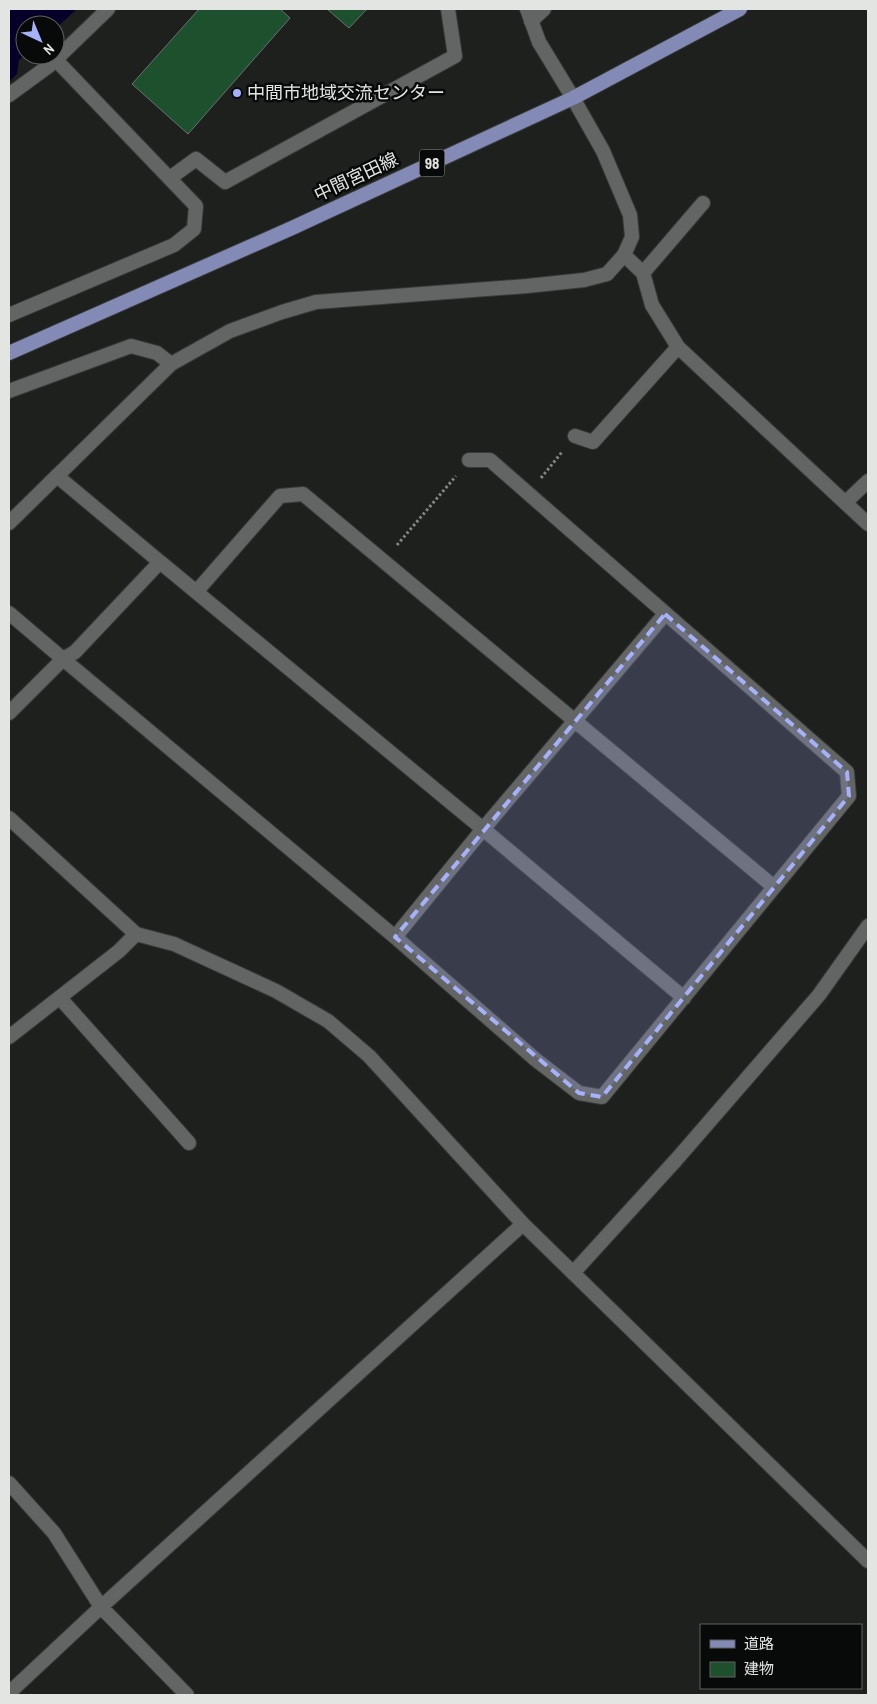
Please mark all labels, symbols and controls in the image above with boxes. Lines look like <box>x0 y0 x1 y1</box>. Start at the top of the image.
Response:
north arrow <box>15 15 65 65</box>
text: N <box>40 40 58 59</box>
place label: 中間市地域交流センター <box>247 80 445 105</box>
marker: 中間市地域交流センター <box>231 87 243 99</box>
street label: 中間宮田線 <box>310 146 402 207</box>
road number: 98 <box>420 150 444 177</box>
legend <box>700 1624 862 1689</box>
text: 道路 <box>744 1633 774 1654</box>
text: 建物 <box>744 1658 774 1679</box>

